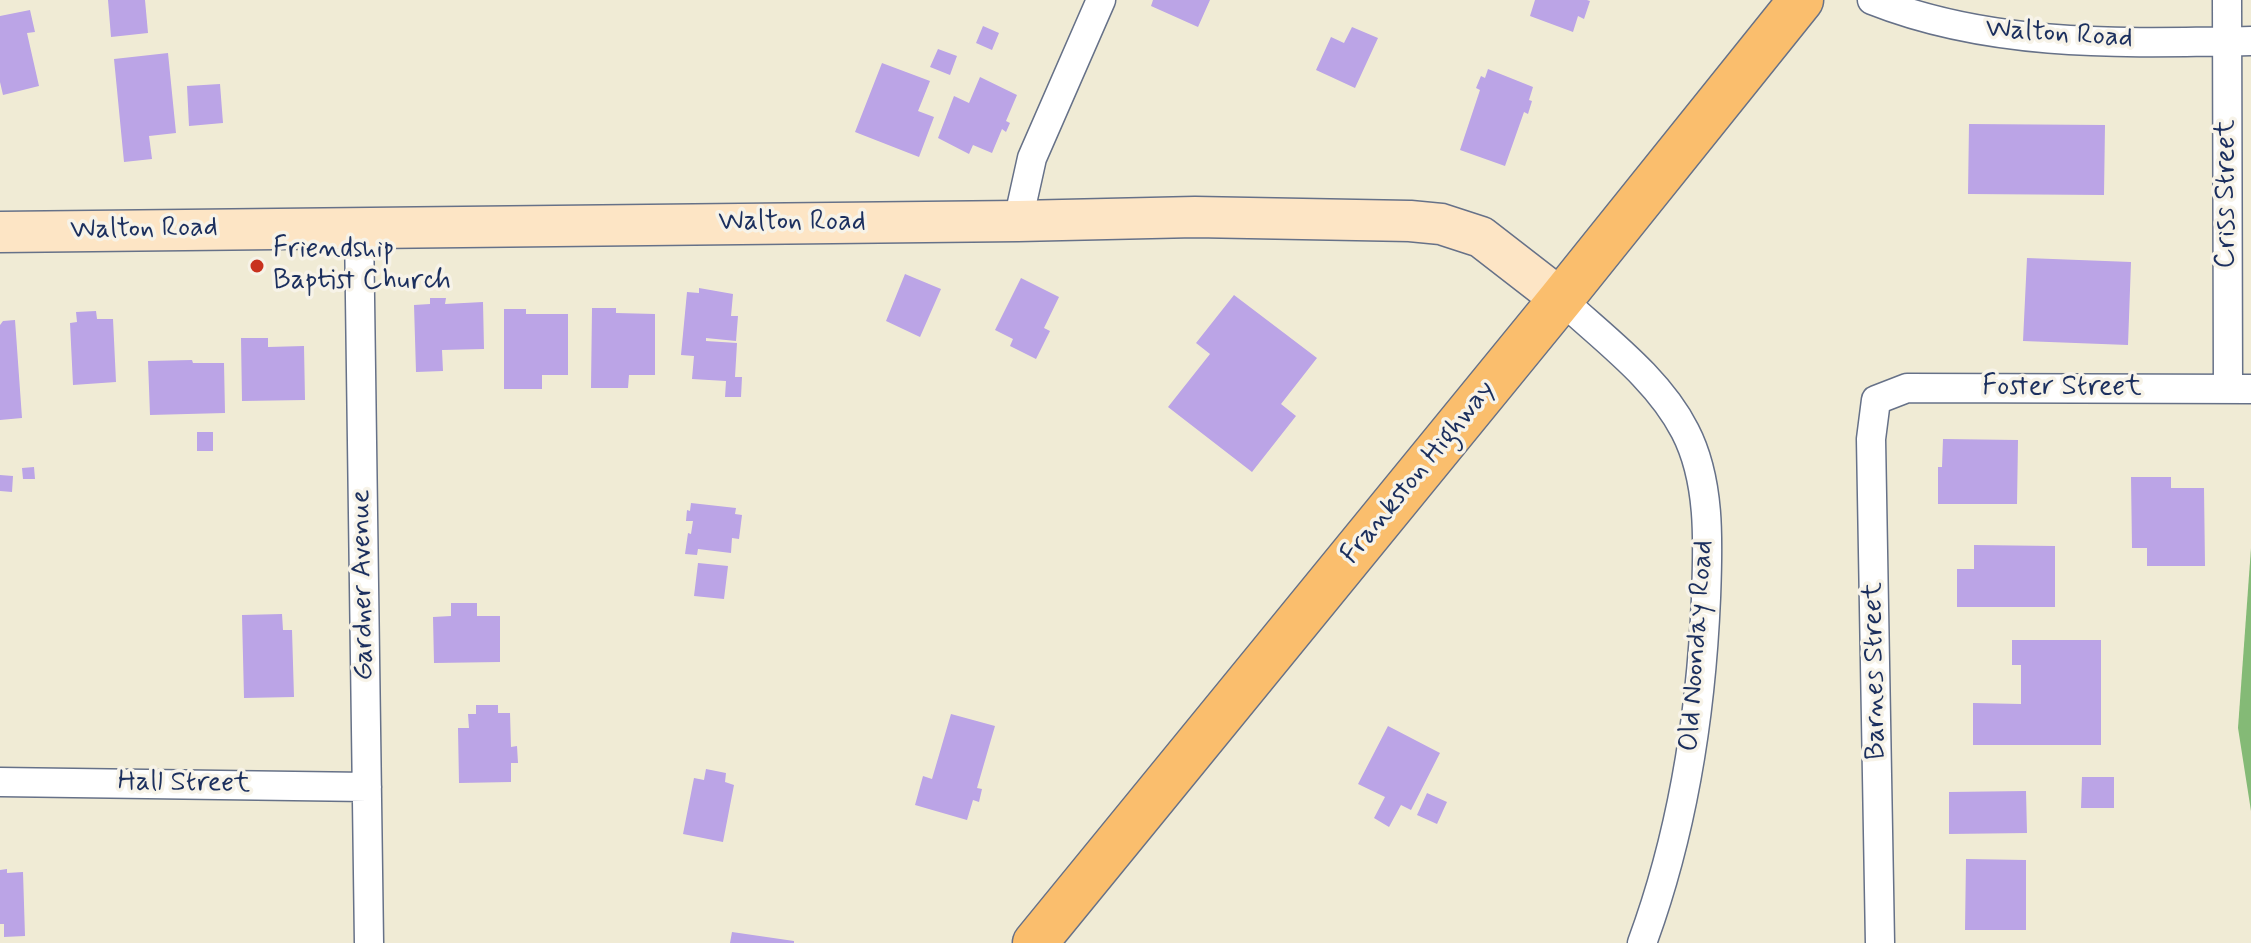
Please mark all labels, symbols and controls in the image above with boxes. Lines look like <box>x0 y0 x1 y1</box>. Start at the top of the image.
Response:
street label: Walton Road <box>1984 13 2134 57</box>
street label: Criss Street <box>2210 120 2244 268</box>
street label: Walton Road <box>718 206 866 240</box>
street label: Walton Road <box>70 212 218 248</box>
place label: Friendship Baptist Church <box>273 233 451 299</box>
marker: Friendship Baptist Church <box>248 257 266 275</box>
street label: Foster Street <box>1982 371 2142 405</box>
street label: Frankston Highway <box>1335 374 1503 572</box>
street label: Gardner Avenue <box>346 489 382 681</box>
street label: Old Noonday Road <box>1674 539 1722 753</box>
street label: Barnes Street <box>1858 582 1894 760</box>
street label: Hall Street <box>117 766 251 802</box>

